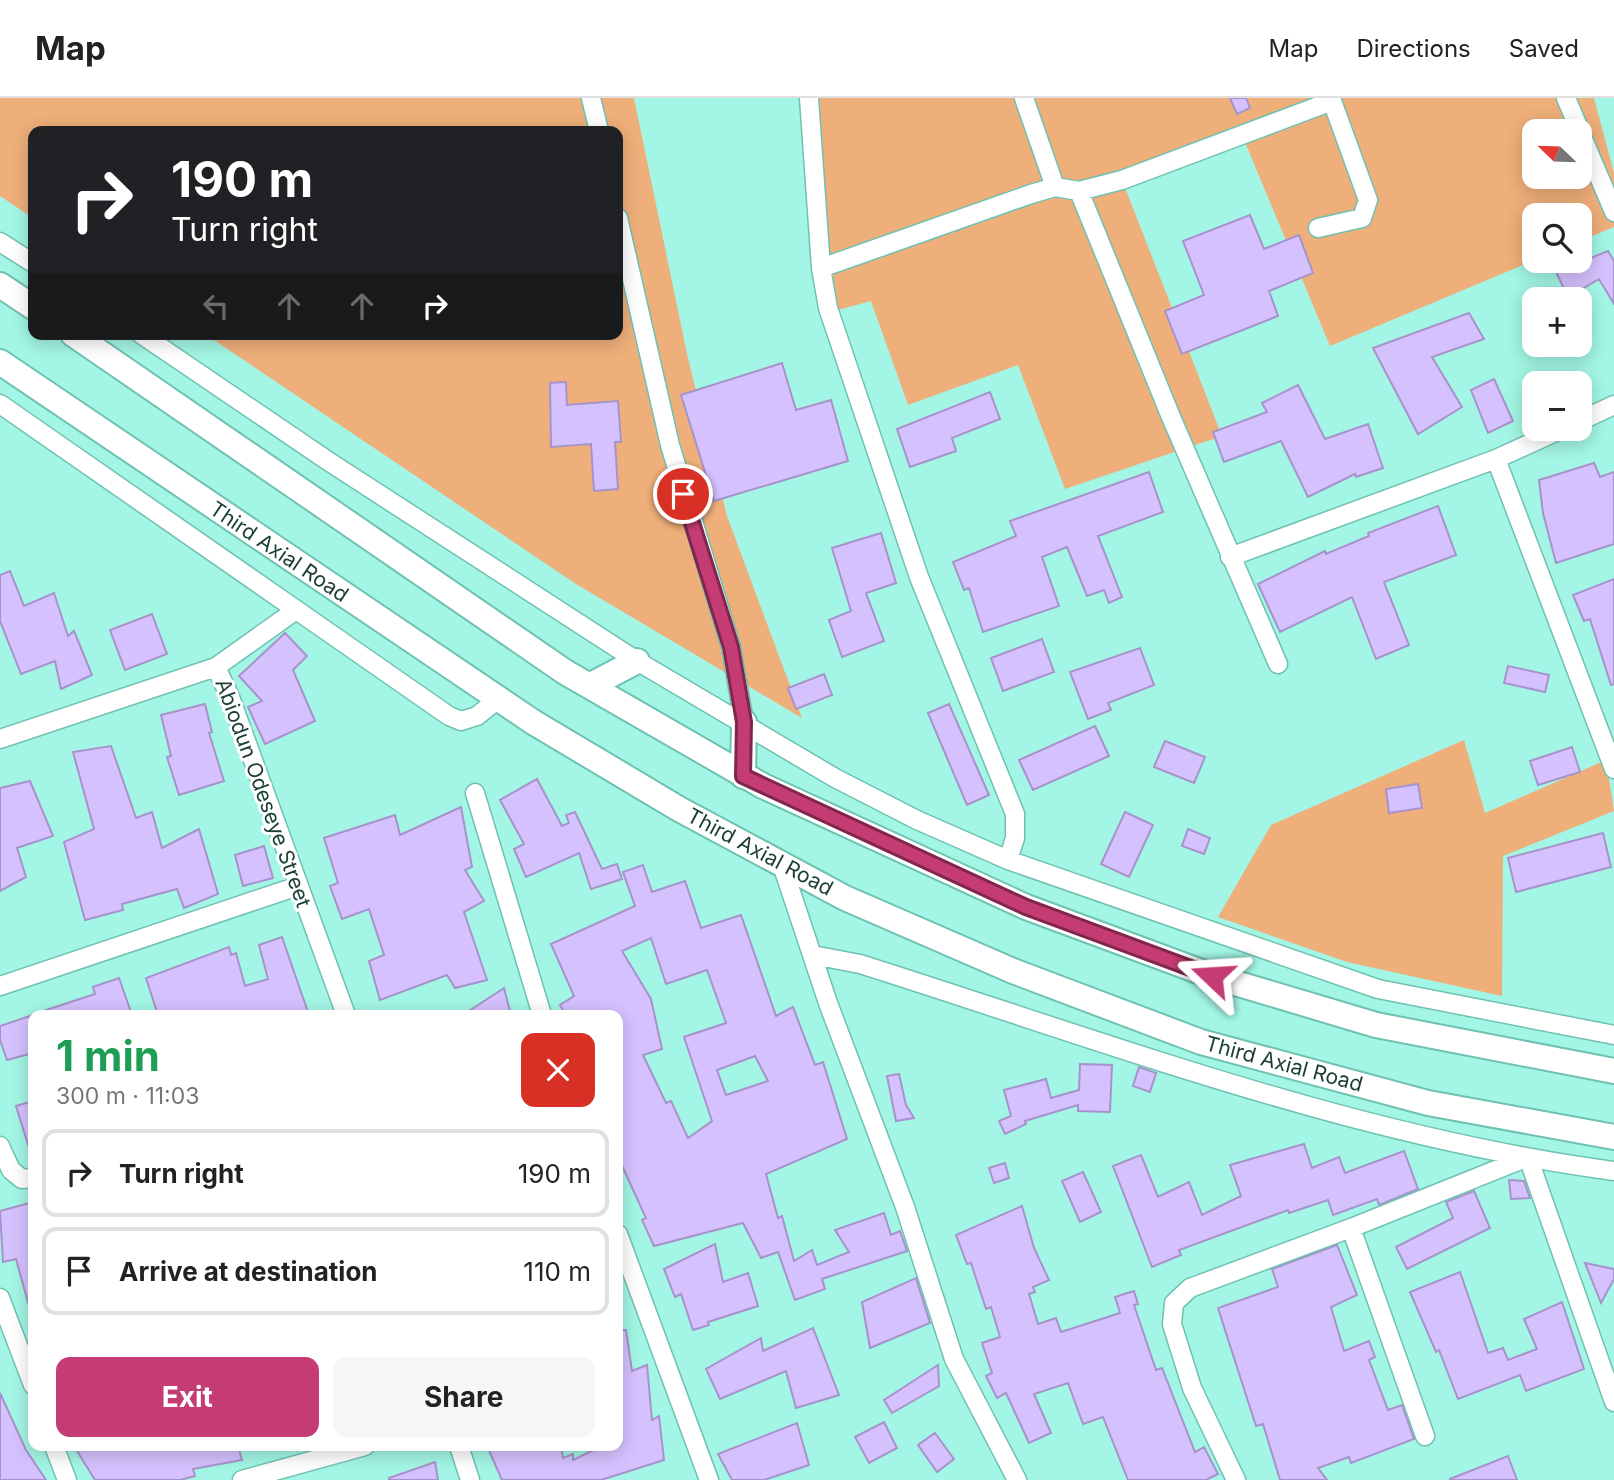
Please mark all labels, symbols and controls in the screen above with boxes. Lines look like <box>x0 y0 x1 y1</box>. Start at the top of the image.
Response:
text: Map <box>35 28 106 68</box>
text: Map <box>1269 34 1318 63</box>
text: Directions <box>1356 34 1471 63</box>
text: Saved <box>1509 34 1579 63</box>
north arrow <box>1522 119 1592 189</box>
map controls <box>1522 119 1592 441</box>
text: 190 m <box>171 150 313 209</box>
icon: right <box>56 154 147 245</box>
button: search <box>1522 203 1592 273</box>
text: Turn right <box>171 210 318 249</box>
icon: left <box>197 287 235 325</box>
icon: ahead <box>270 287 308 325</box>
icon: ahead <box>343 287 381 325</box>
icon: right <box>416 287 454 325</box>
button: + <box>1522 287 1592 357</box>
button: − <box>1522 371 1592 441</box>
pin <box>653 464 713 524</box>
icon: arrive <box>664 475 702 513</box>
street label: Third Axial Road <box>205 496 353 607</box>
street label: Abiodun Odeseye Street <box>210 675 317 911</box>
street label: Third Axial Road <box>683 803 838 901</box>
position arrow <box>1175 939 1249 1013</box>
text: 1 min <box>56 1030 160 1081</box>
street label: Third Axial Road <box>1203 1030 1366 1097</box>
button: close <box>521 1033 595 1107</box>
text: 300 m · 11:03 <box>56 1082 199 1110</box>
icon: right <box>60 1154 98 1192</box>
text: Turn right <box>119 1158 244 1189</box>
text: 190 m <box>518 1158 591 1189</box>
icon: arrive <box>60 1252 98 1290</box>
text: Arrive at destination <box>119 1256 378 1287</box>
text: 110 m <box>523 1256 591 1287</box>
button: Exit <box>56 1357 319 1437</box>
button: Share <box>333 1357 595 1437</box>

